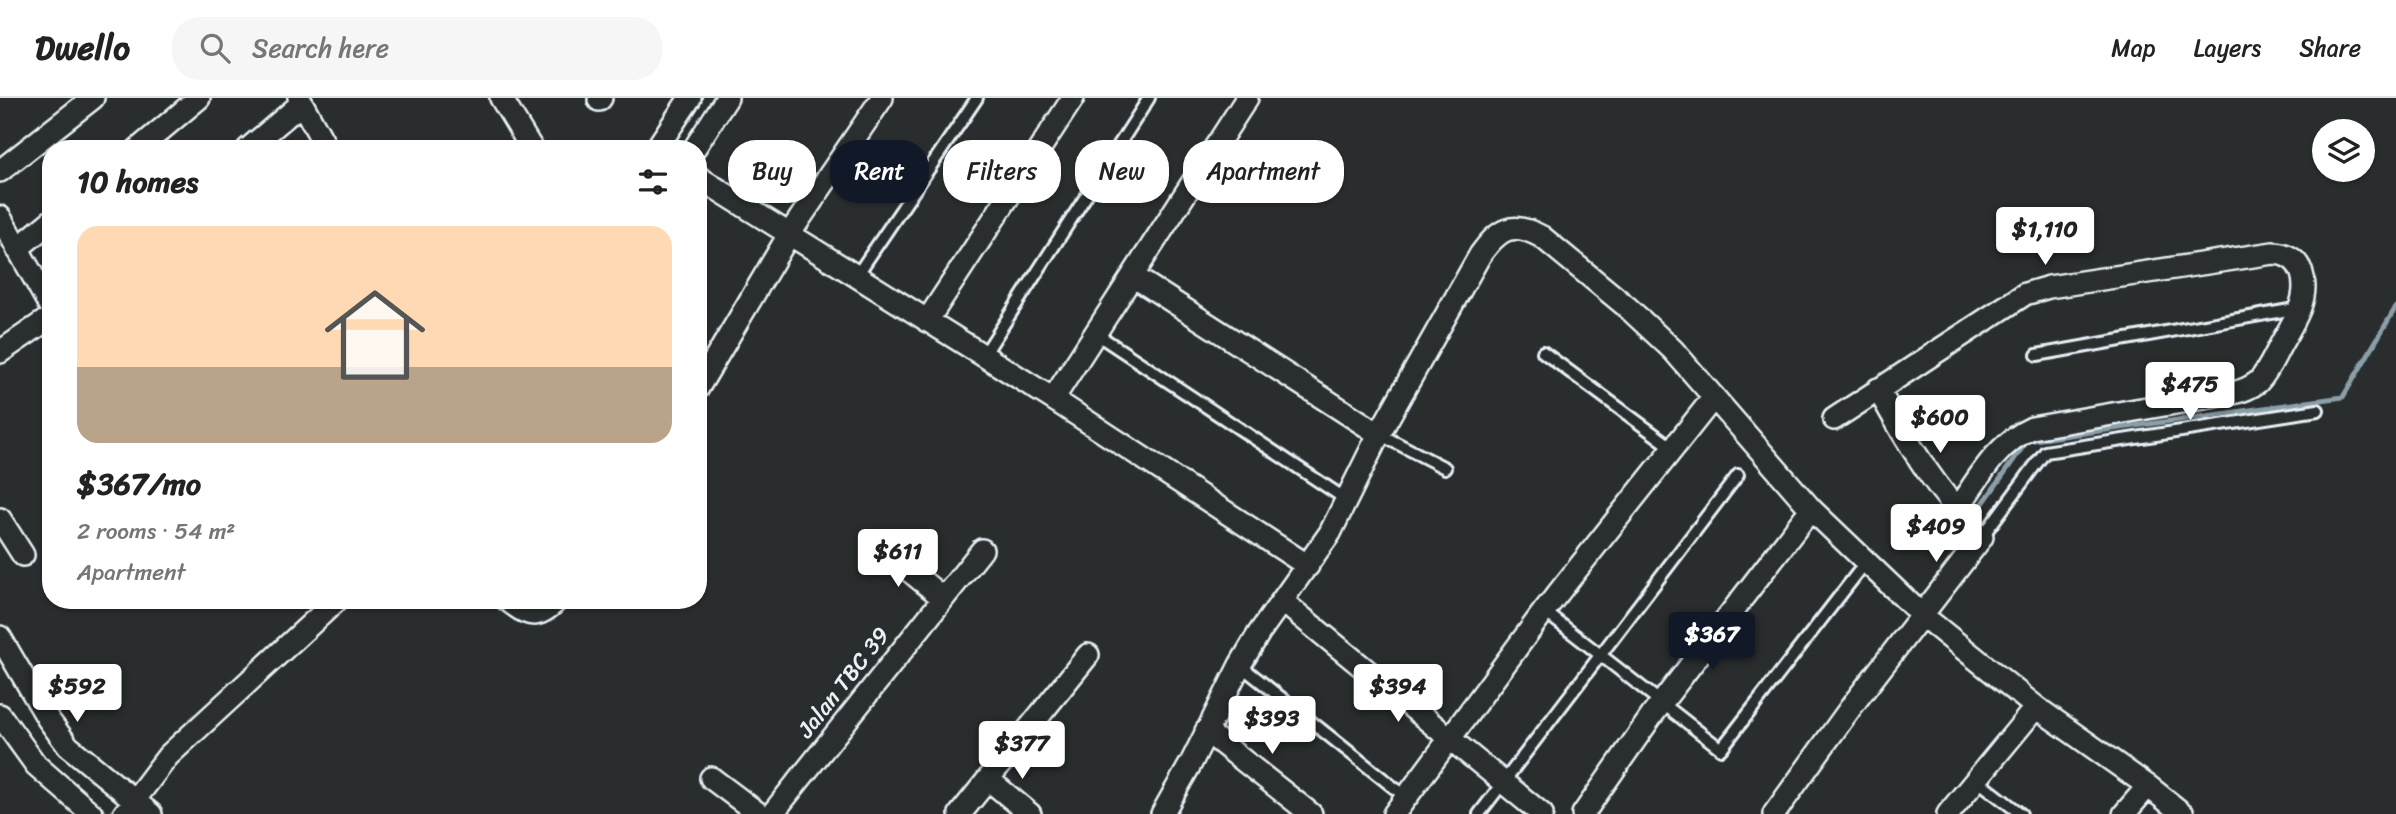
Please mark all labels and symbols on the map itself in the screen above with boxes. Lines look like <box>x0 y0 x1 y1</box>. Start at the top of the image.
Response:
pin: $1,110 <box>1988 208 2102 267</box>
pin: $475 <box>2149 362 2231 422</box>
pin: $600 <box>1899 396 1981 455</box>
pin: $409 <box>1895 504 1977 564</box>
pin: $611 <box>857 530 939 589</box>
pin: $367 <box>1671 612 1753 672</box>
street label: Jalan TBC 39 <box>786 617 900 748</box>
pin: $592 <box>36 664 118 724</box>
pin: $394 <box>1357 664 1439 724</box>
pin: $393 <box>1231 696 1313 756</box>
pin: $377 <box>981 722 1063 781</box>

